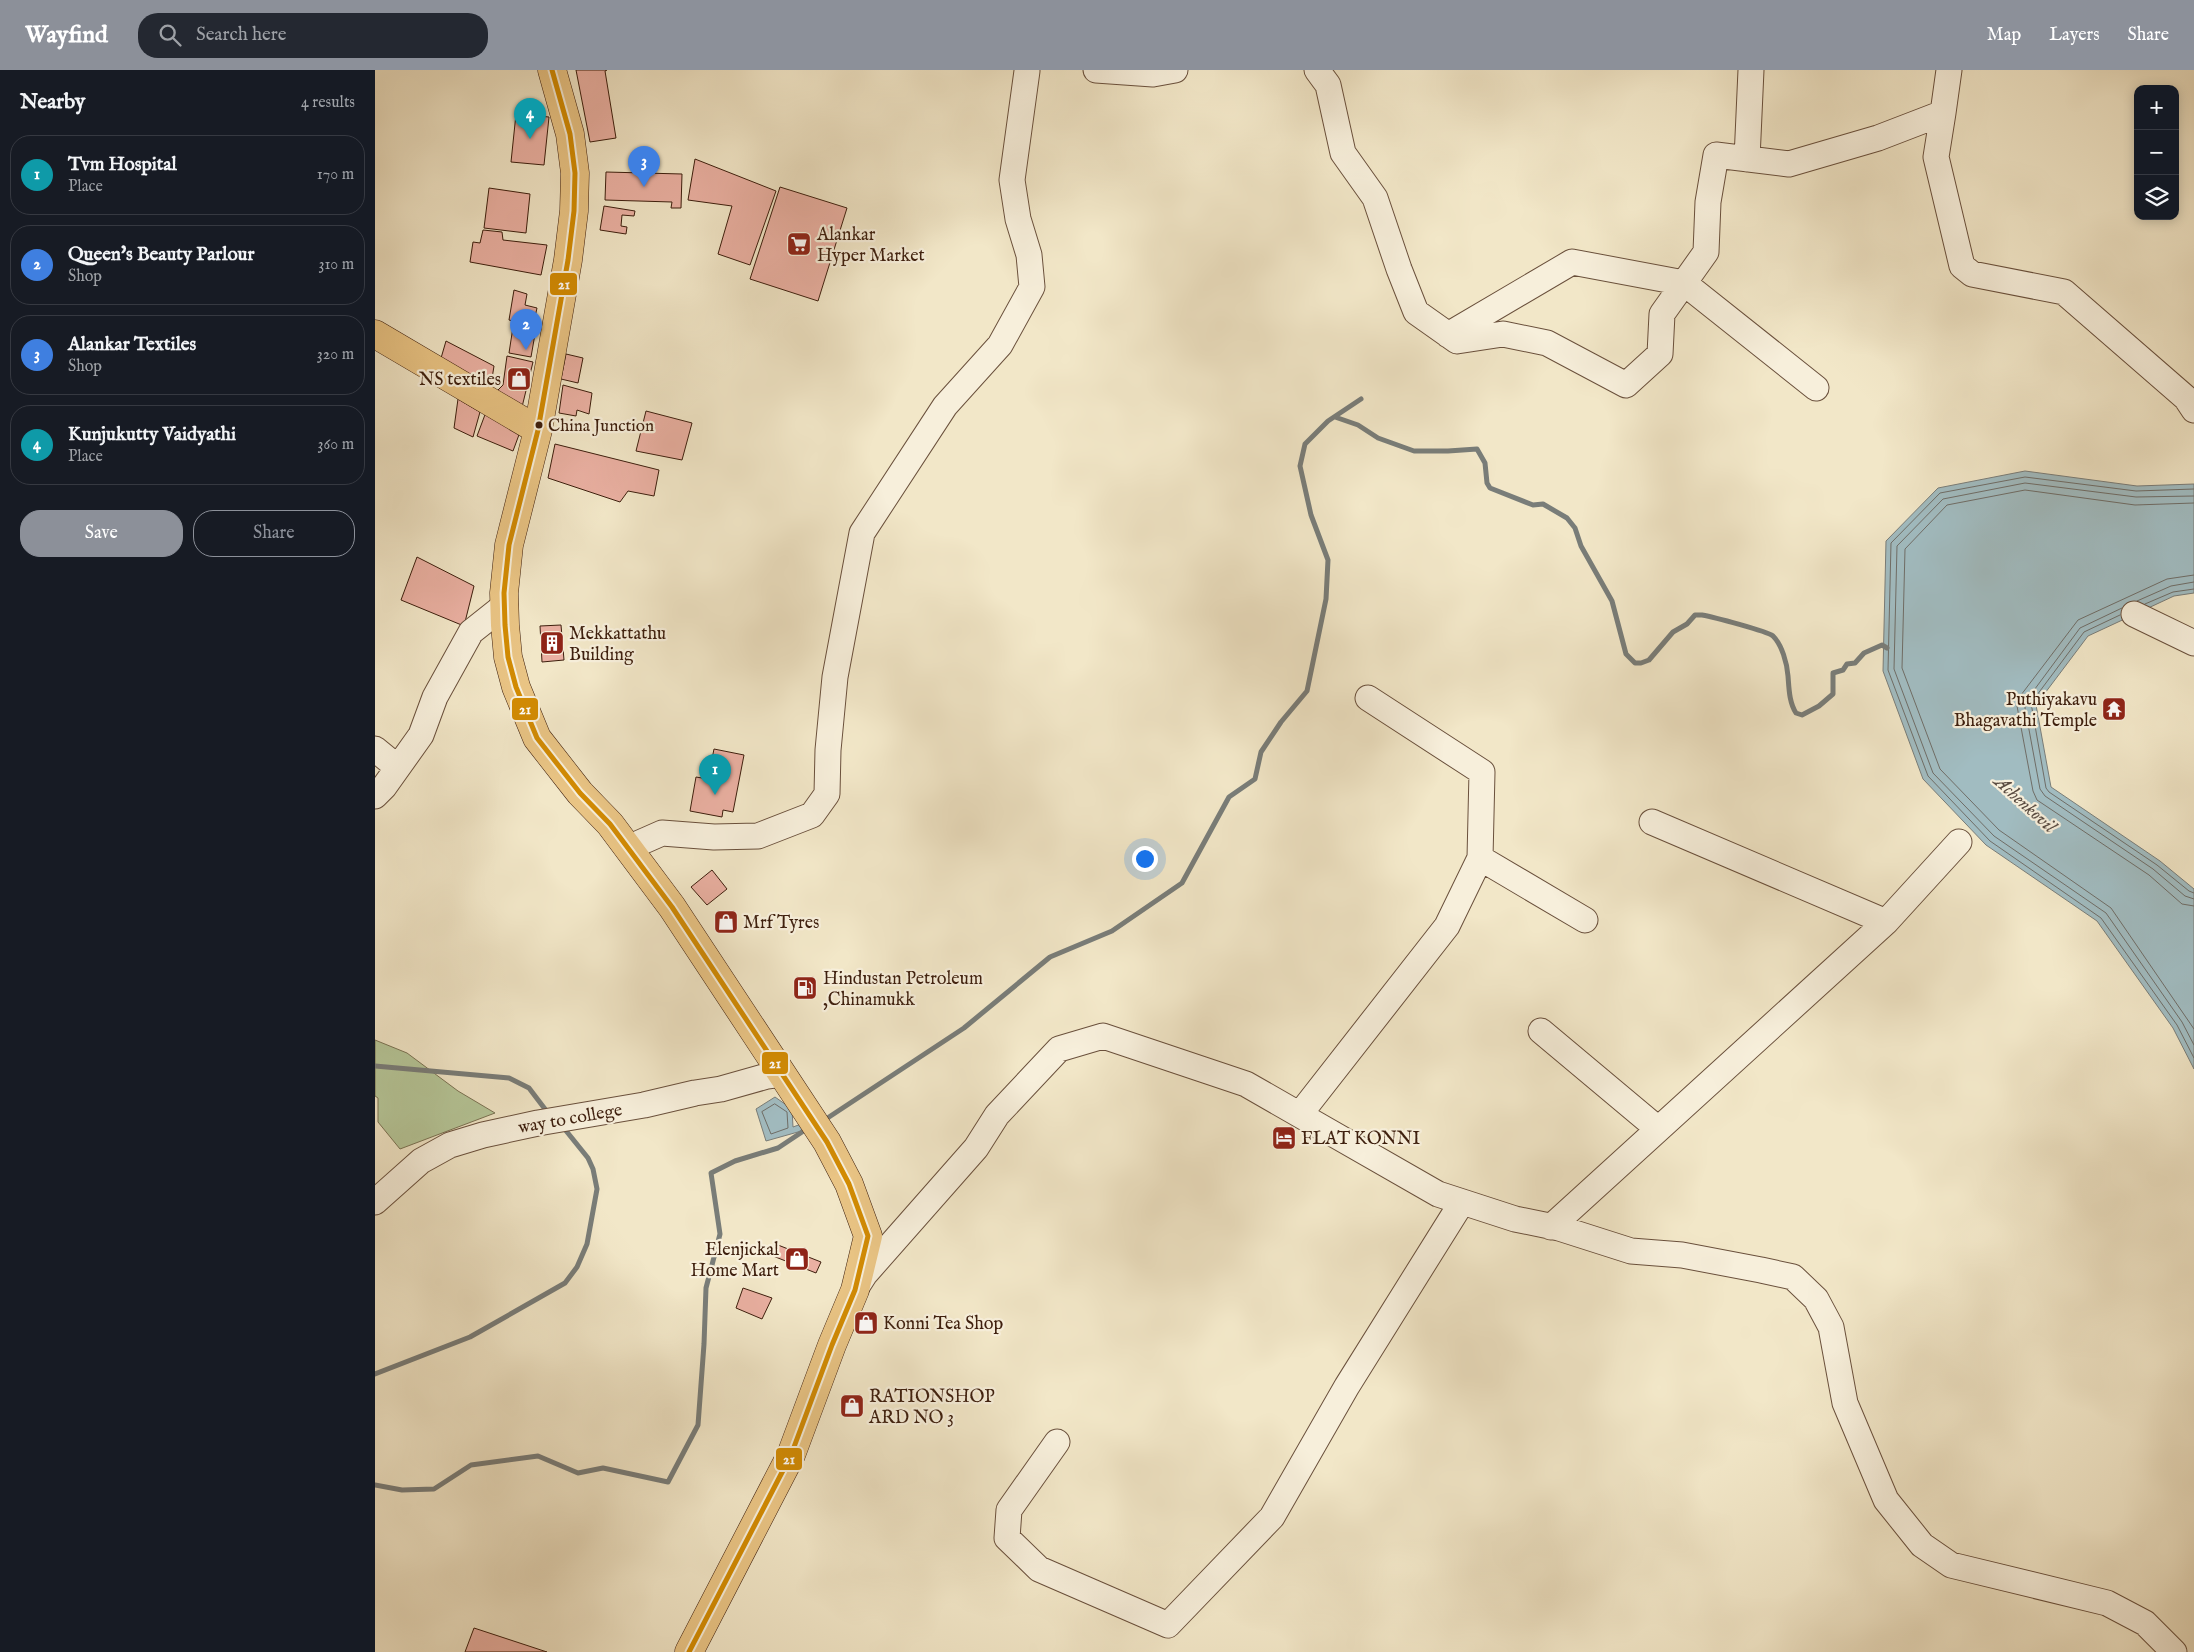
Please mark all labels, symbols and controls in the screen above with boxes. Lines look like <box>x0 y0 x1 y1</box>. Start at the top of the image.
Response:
search box <box>138 13 488 58</box>
text: Wayfind <box>25 20 108 51</box>
icon: search <box>156 21 184 49</box>
text: Search here <box>196 23 286 47</box>
text: Map <box>1987 24 2021 47</box>
text: Layers <box>2049 24 2100 47</box>
text: Share <box>2128 24 2169 47</box>
map controls <box>2134 85 2179 220</box>
button: + <box>2134 85 2179 130</box>
text: Nearby <box>20 89 85 116</box>
text: 4 results <box>301 93 355 113</box>
pin: 4 <box>514 98 546 139</box>
button: − <box>2134 130 2179 175</box>
pin: 3 <box>628 146 660 187</box>
text: Tvm Hospital <box>68 153 177 177</box>
text: 1 <box>34 165 40 185</box>
text: 170 m <box>317 165 354 185</box>
button: layers <box>2134 175 2179 220</box>
text: Place <box>68 177 103 197</box>
place label: Alankar Hyper Market <box>816 224 925 268</box>
supermarket icon: Alankar Hyper Market <box>786 231 812 257</box>
text: Queen's Beauty Parlour <box>68 243 254 267</box>
text: 2 <box>33 255 41 275</box>
text: 310 m <box>318 255 354 275</box>
text: Shop <box>68 267 102 287</box>
line badge: 21 <box>549 272 578 296</box>
text: 21 <box>558 276 570 294</box>
pin: 2 <box>510 309 542 350</box>
text: Alankar Textiles <box>68 333 196 357</box>
text: 3 <box>34 345 40 365</box>
text: 320 m <box>317 345 354 365</box>
text: Shop <box>68 357 102 377</box>
shop icon: NS textiles <box>506 366 532 392</box>
place label: NS textiles <box>419 369 501 392</box>
place label: China Junction <box>548 416 654 437</box>
marker: China Junction <box>534 420 544 430</box>
text: Kunjukutty Vaidyathi <box>68 423 236 447</box>
text: 4 <box>33 435 41 455</box>
text: 360 m <box>318 435 354 455</box>
text: Place <box>68 447 103 467</box>
button: Save <box>20 510 183 557</box>
button: Share <box>193 510 355 557</box>
place label: Mekkattathu Building <box>569 623 666 667</box>
building icon: Mekkattathu Building <box>539 630 565 656</box>
place label: Puthiyakavu Bhagavathi Temple <box>1954 689 2097 733</box>
temple icon: Puthiyakavu Bhagavathi Temple <box>2101 696 2127 722</box>
line badge: 21 <box>511 697 539 721</box>
text: 21 <box>519 701 531 719</box>
pin: 1 <box>699 754 731 795</box>
water label: Achenkovil <box>1987 769 2062 840</box>
your location <box>1132 846 1158 872</box>
shop icon: Mrf Tyres <box>713 909 739 935</box>
place label: Mrf Tyres <box>743 912 819 935</box>
place label: Hindustan Petroleum ,Chinamukk <box>823 968 983 1012</box>
fuel station icon: Hindustan Petroleum ,Chinamukk <box>792 975 818 1001</box>
line badge: 21 <box>761 1051 789 1075</box>
text: 21 <box>769 1055 781 1073</box>
street label: way to college <box>516 1099 624 1140</box>
hotel icon: FLAT KONNI <box>1271 1125 1297 1151</box>
place label: FLAT KONNI <box>1301 1128 1420 1151</box>
place label: Elenjickal Home Mart <box>691 1239 779 1283</box>
shop icon: Elenjickal Home Mart <box>784 1246 810 1272</box>
shop icon: Konni Tea Shop <box>853 1310 879 1336</box>
place label: Konni Tea Shop <box>883 1313 1003 1336</box>
place label: RATIONSHOP ARD NO 3 <box>868 1386 995 1430</box>
shop icon: RATIONSHOP ARD NO 3 <box>839 1393 865 1419</box>
line badge: 21 <box>775 1447 803 1471</box>
text: 21 <box>783 1451 795 1469</box>

